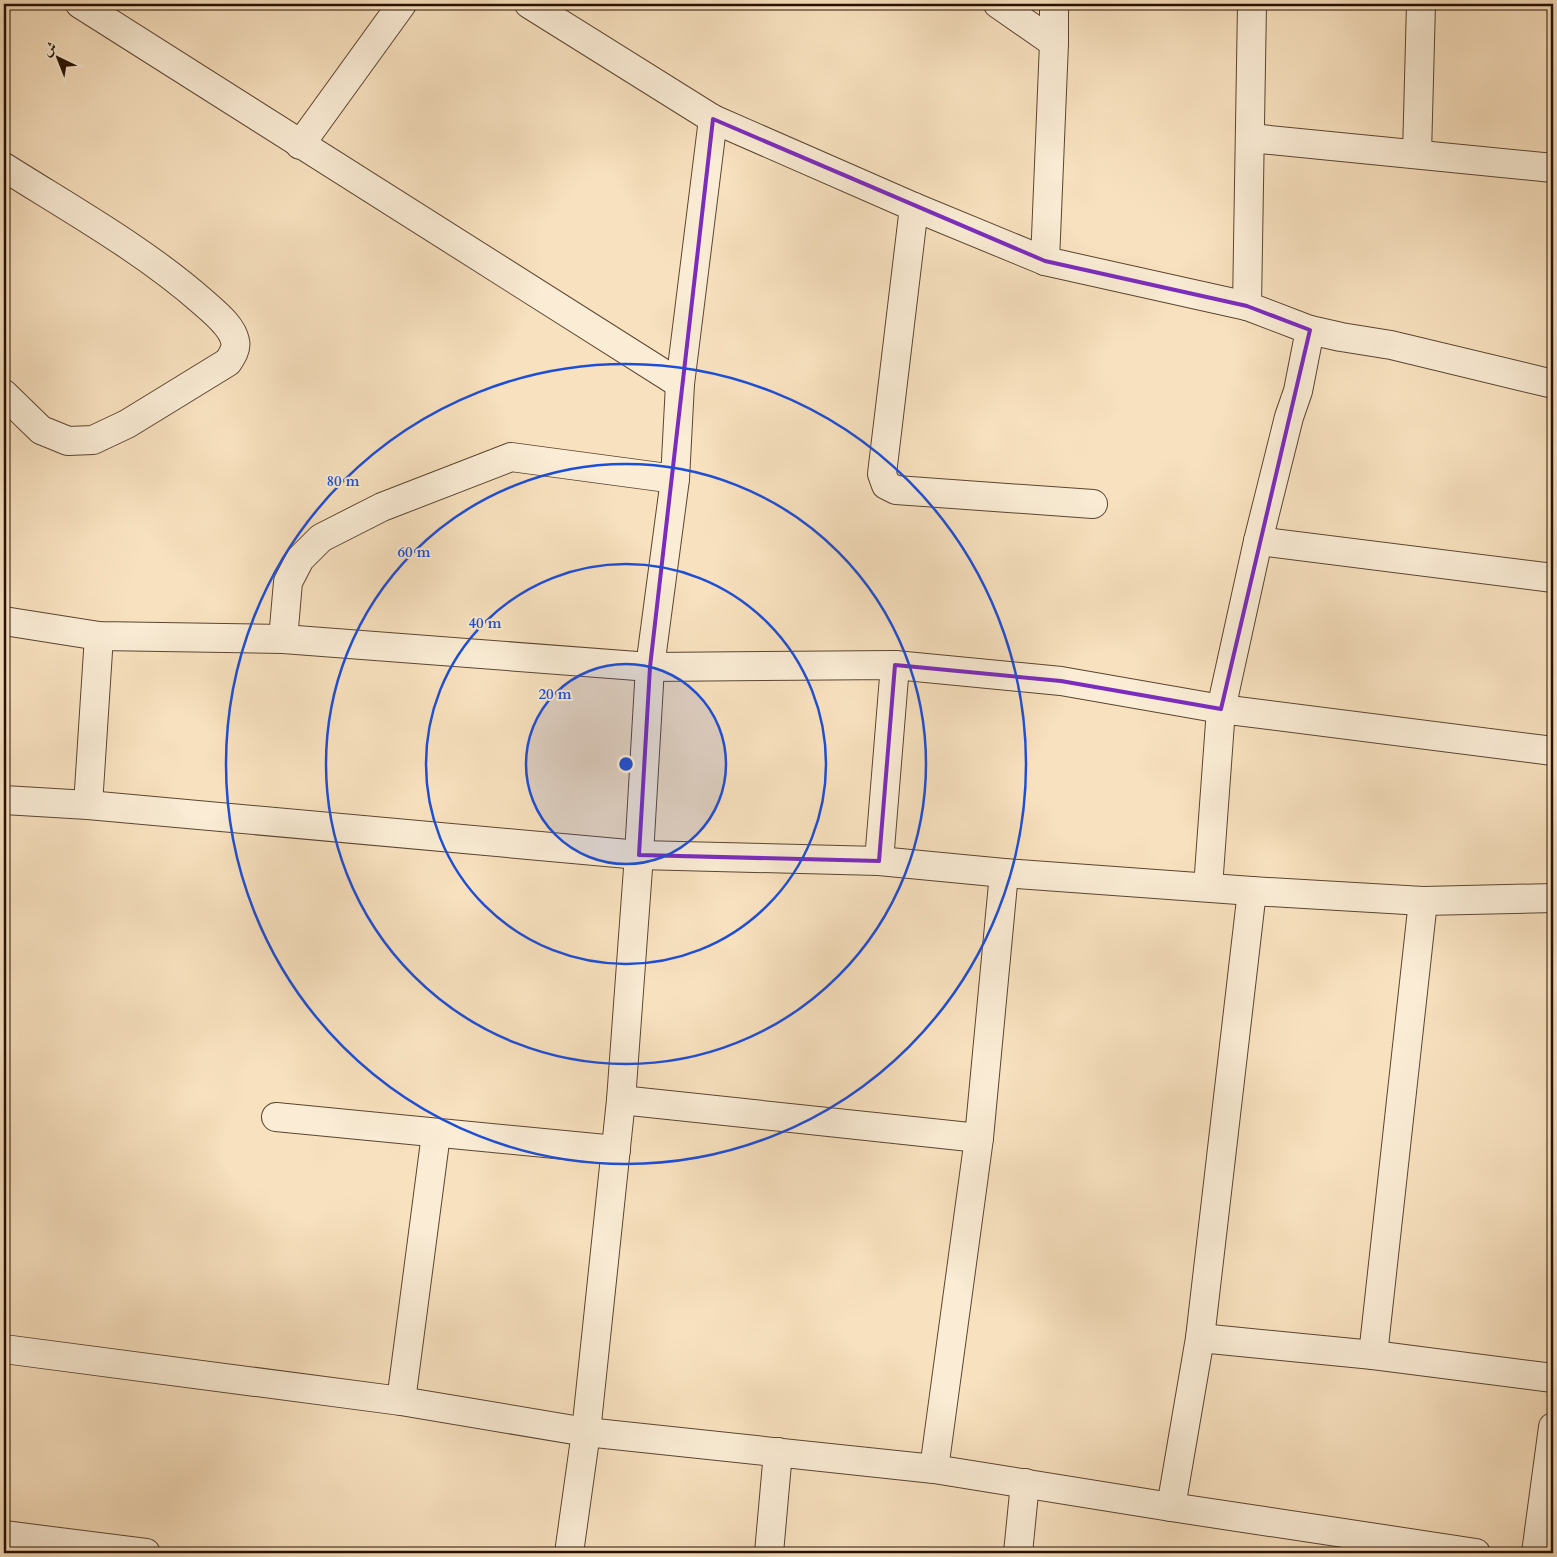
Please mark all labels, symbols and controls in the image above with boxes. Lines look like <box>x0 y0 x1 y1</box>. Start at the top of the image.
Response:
north arrow <box>32 32 82 82</box>
text: ش <box>38 37 61 61</box>
text: 80 m <box>326 471 360 491</box>
text: 60 m <box>397 542 431 562</box>
text: 40 m <box>468 613 502 633</box>
text: 20 m <box>538 684 572 704</box>
centre of rings <box>617 755 635 773</box>

